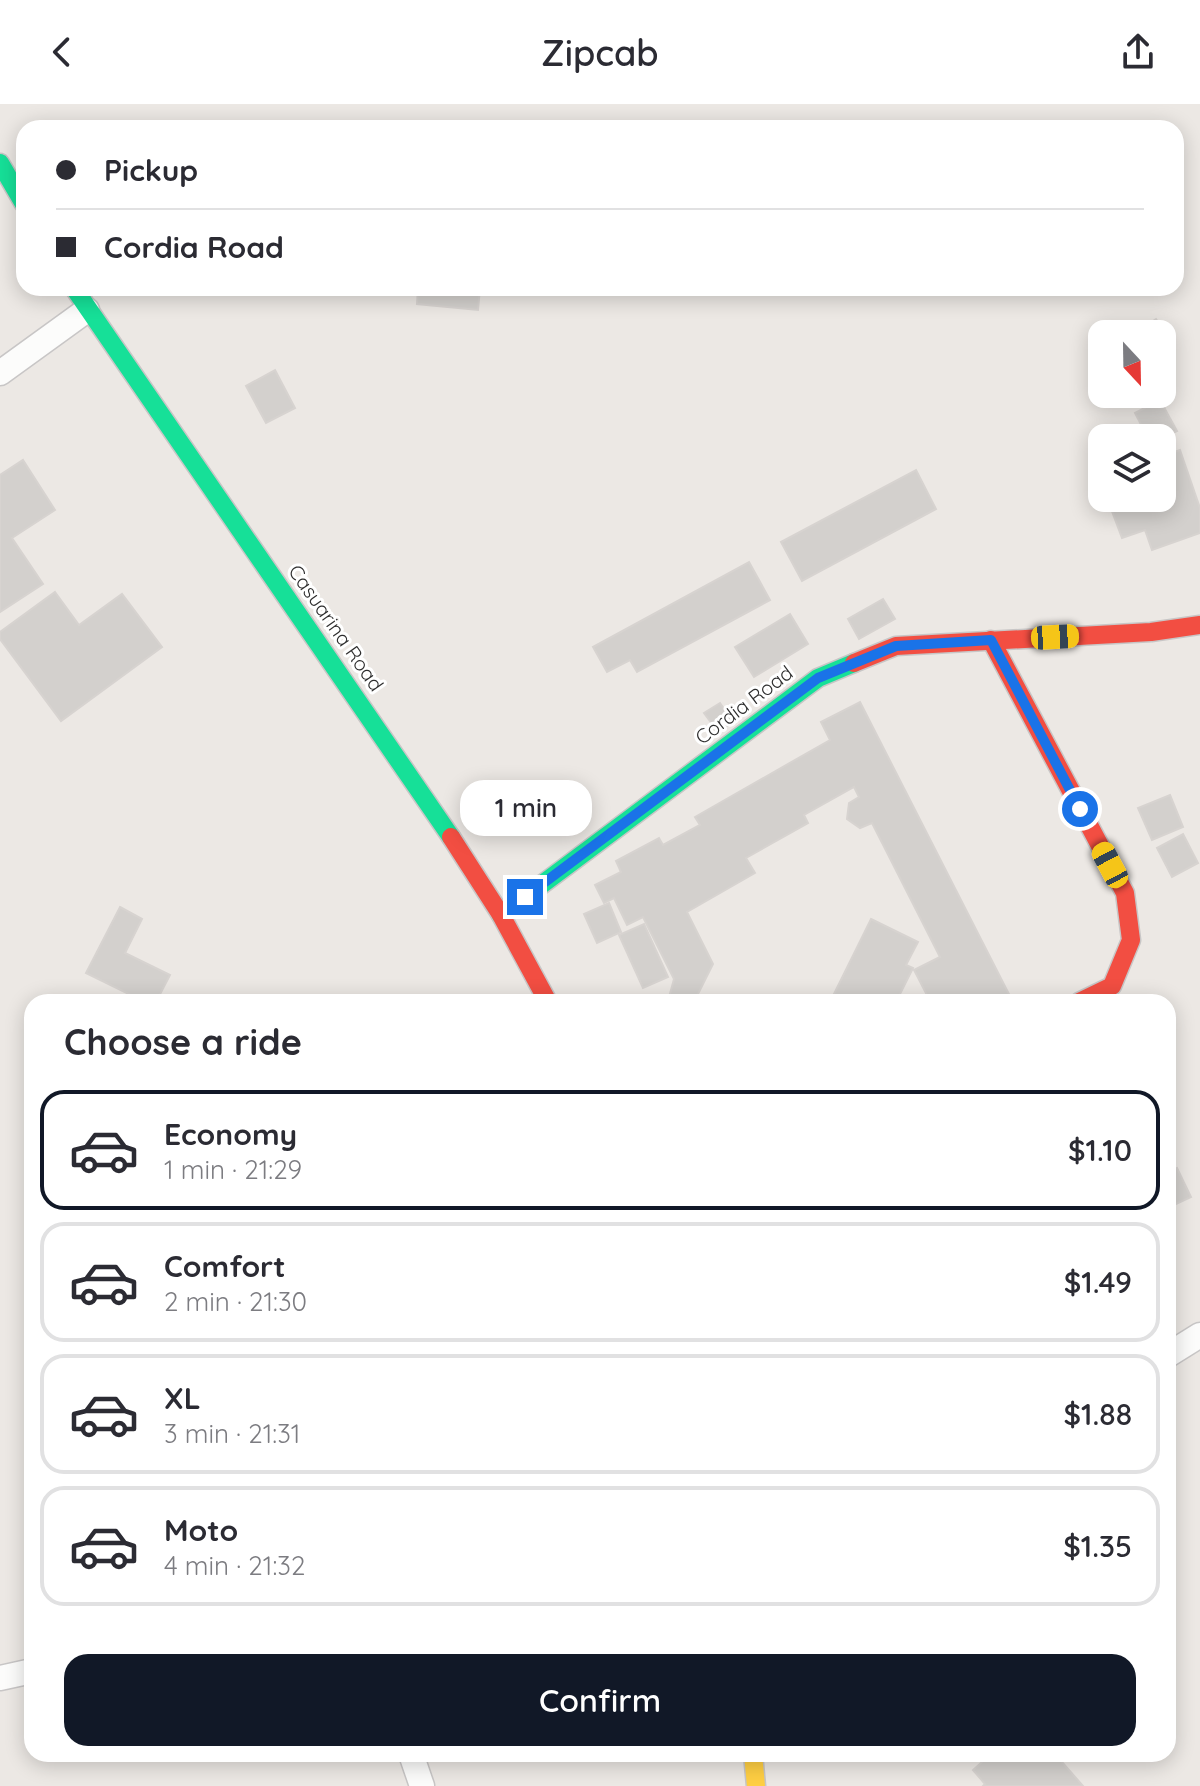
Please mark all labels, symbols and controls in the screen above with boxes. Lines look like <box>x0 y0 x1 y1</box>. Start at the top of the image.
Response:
icon: back <box>40 30 84 74</box>
text: Zipcab <box>541 30 659 75</box>
icon: share <box>1116 30 1160 74</box>
text: Pickup <box>104 151 198 189</box>
text: Cordia Road <box>104 228 284 266</box>
north arrow <box>1088 320 1176 408</box>
map controls <box>1088 320 1176 512</box>
button: layers <box>1088 424 1176 512</box>
street label: Casuarina Road <box>283 560 389 696</box>
car <box>1030 624 1080 650</box>
street label: Cordia Road <box>690 660 798 749</box>
callout: 1 min <box>459 781 591 837</box>
text: 1 min <box>495 791 557 824</box>
route start <box>1062 791 1098 827</box>
car <box>1088 838 1132 892</box>
route end <box>507 879 543 915</box>
text: Choose a ride <box>64 1019 302 1064</box>
icon: car <box>68 1114 140 1186</box>
text: Economy <box>164 1115 297 1153</box>
text: $1.10 <box>1068 1131 1132 1169</box>
text: 1 min · 21:29 <box>164 1153 302 1186</box>
icon: car <box>68 1246 140 1318</box>
text: Comfort <box>164 1247 285 1285</box>
text: $1.49 <box>1064 1263 1132 1301</box>
text: 2 min · 21:30 <box>164 1285 307 1318</box>
icon: car <box>68 1378 140 1450</box>
text: XL <box>164 1379 201 1417</box>
text: $1.88 <box>1063 1395 1132 1433</box>
text: 3 min · 21:31 <box>164 1417 300 1450</box>
icon: car <box>68 1510 140 1582</box>
text: Moto <box>164 1511 238 1549</box>
text: $1.35 <box>1063 1527 1132 1565</box>
text: 4 min · 21:32 <box>164 1549 305 1582</box>
button: Confirm <box>64 1654 1136 1746</box>

